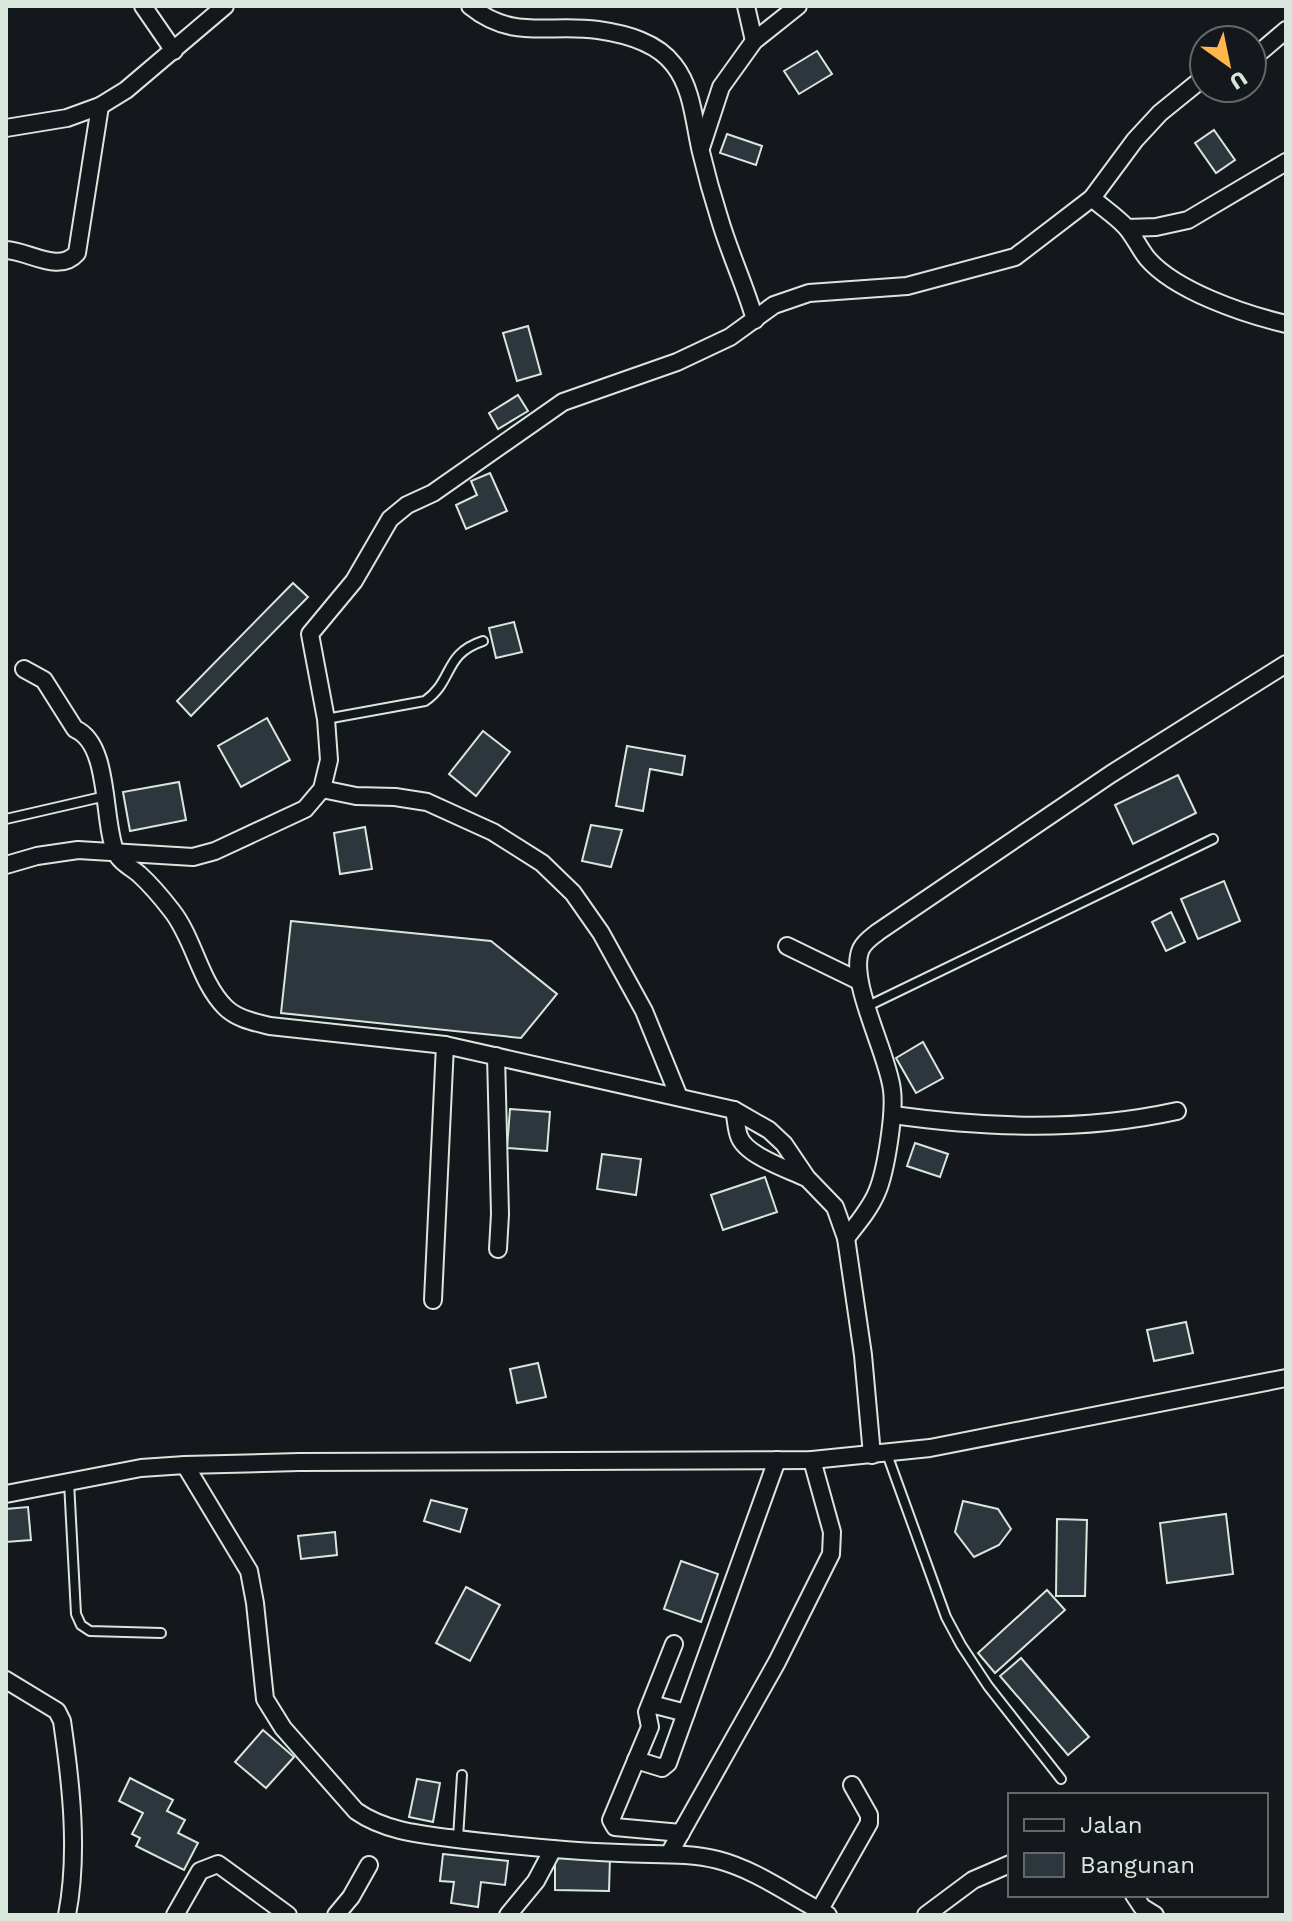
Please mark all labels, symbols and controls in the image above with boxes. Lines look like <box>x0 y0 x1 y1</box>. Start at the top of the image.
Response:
north arrow <box>1188 24 1268 104</box>
text: U <box>1225 66 1252 95</box>
legend <box>1008 1793 1268 1897</box>
text: Jalan <box>1080 1811 1143 1839</box>
text: Bangunan <box>1080 1851 1195 1879</box>

